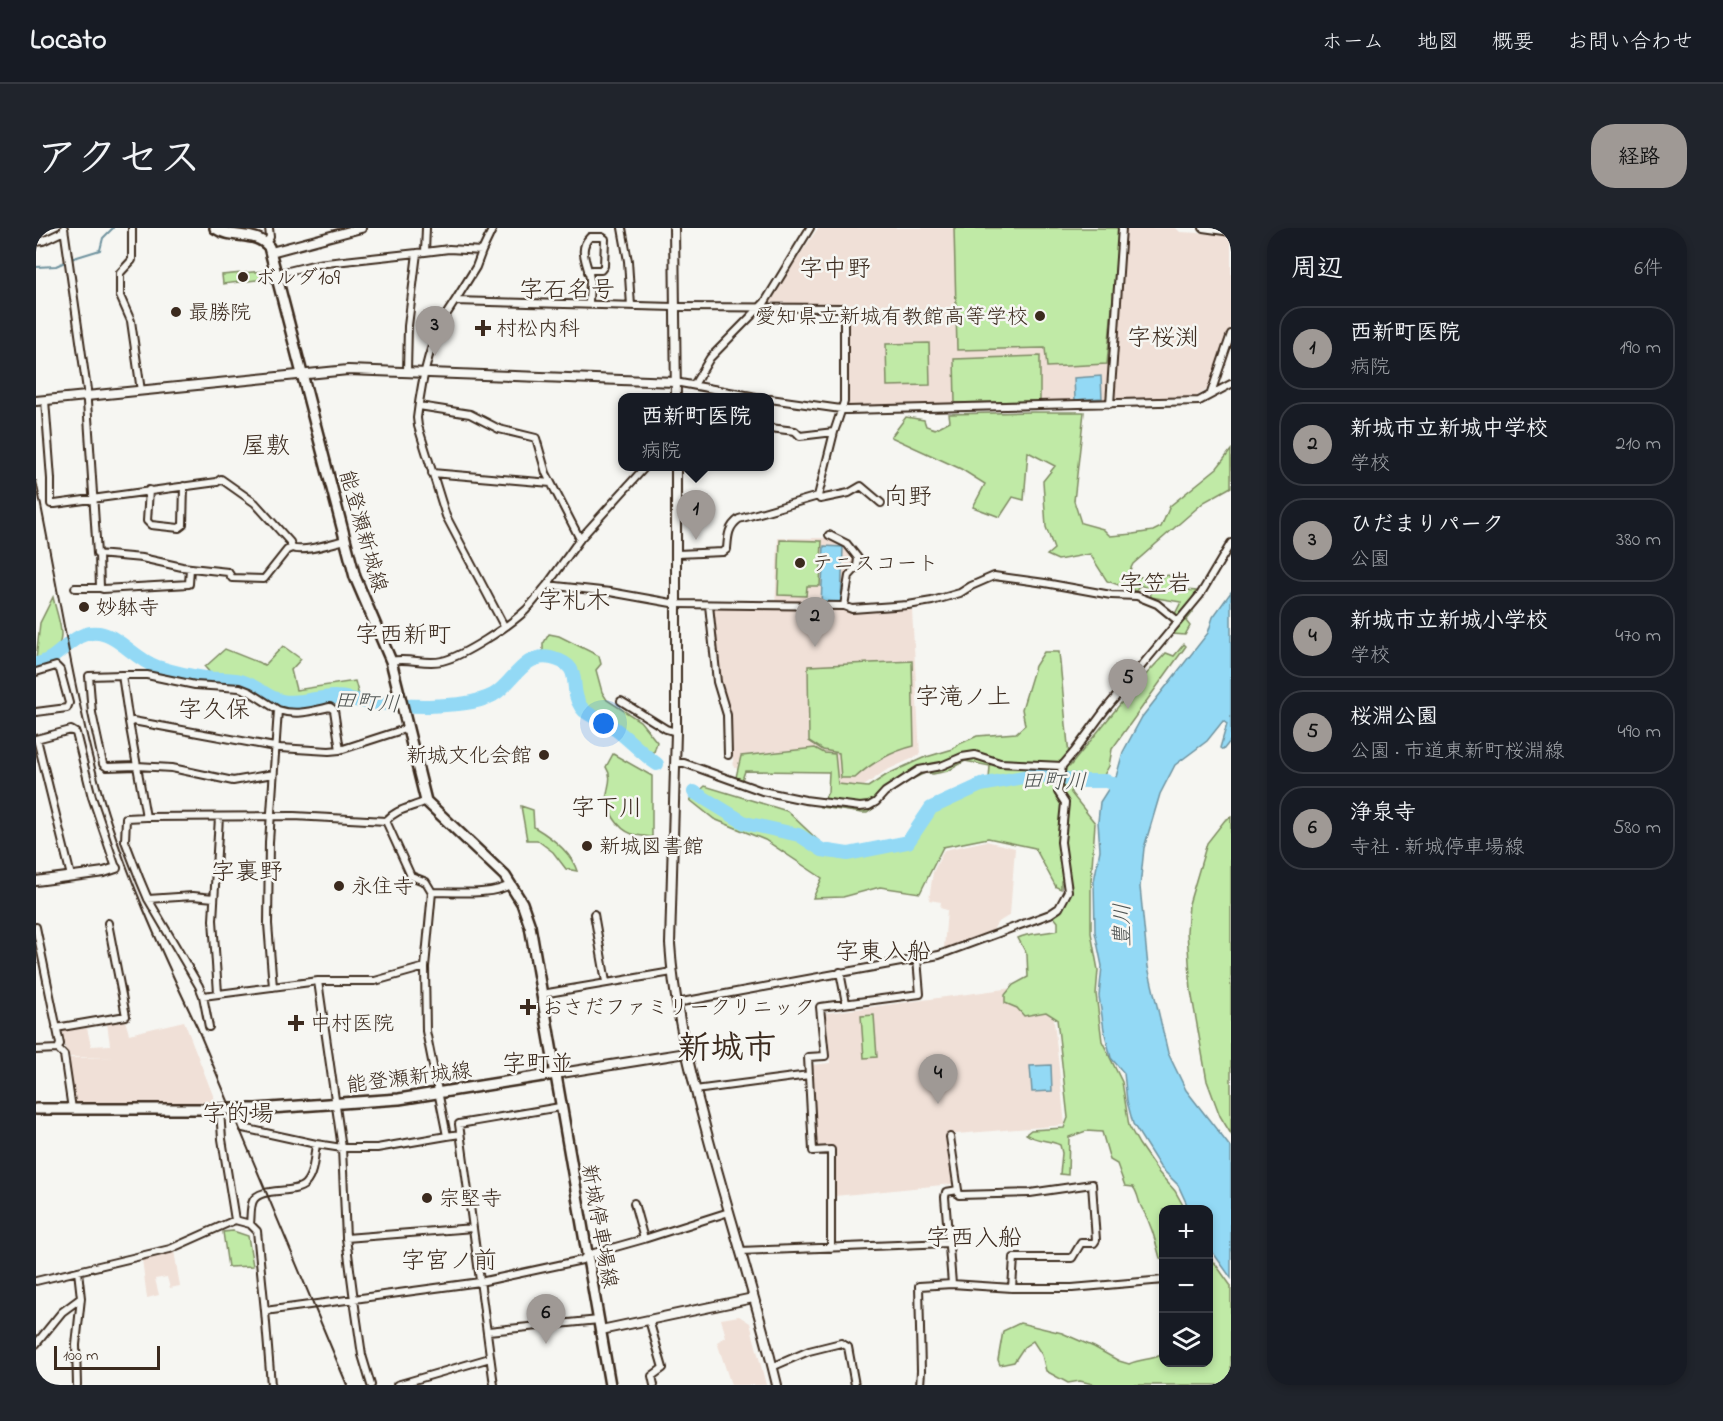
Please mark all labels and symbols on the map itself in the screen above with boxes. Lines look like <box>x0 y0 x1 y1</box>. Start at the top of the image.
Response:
district label: 字中野 <box>799 253 871 288</box>
place label: ボルダ109 <box>255 264 341 294</box>
marker: ボルダ109 <box>236 270 250 284</box>
district label: 字石名号 <box>519 274 615 309</box>
place label: 最勝院 <box>188 299 251 329</box>
place label: 愛知県立新城有教館高等学校 <box>755 303 1028 333</box>
marker: 最勝院 <box>169 305 183 319</box>
pin: 3 <box>416 306 454 356</box>
marker: 愛知県立新城有教館高等学校 <box>1033 309 1047 323</box>
place label: 村松内科 <box>496 315 580 345</box>
marker: 村松内科 <box>474 319 492 337</box>
district label: 字桜渕 <box>1127 322 1199 357</box>
district label: 屋敷 <box>242 430 290 465</box>
street label: 能登瀬新城線 <box>330 467 394 596</box>
district label: 向野 <box>884 481 932 516</box>
pin: 1 <box>676 490 716 540</box>
place label: テニスコート <box>812 550 938 580</box>
marker: テニスコート <box>793 556 807 570</box>
district label: 字笠岩 <box>1119 568 1191 603</box>
district label: 字札木 <box>538 585 610 620</box>
place label: 妙躰寺 <box>96 594 159 624</box>
pin: 2 <box>796 598 834 647</box>
marker: 妙躰寺 <box>77 600 91 614</box>
district label: 字西新町 <box>355 619 451 654</box>
pin: 5 <box>1108 660 1148 709</box>
district label: 字滝ノ上 <box>915 681 1011 716</box>
water label: 田町川 <box>333 686 401 722</box>
district label: 字久保 <box>178 694 250 729</box>
your location <box>589 709 618 738</box>
place label: 新城文化会館 <box>406 742 532 772</box>
marker: 新城文化会館 <box>537 748 551 762</box>
water label: 田町川 <box>1021 766 1087 800</box>
district label: 字下川 <box>571 792 643 827</box>
place label: 新城図書館 <box>599 833 704 863</box>
marker: 新城図書館 <box>580 839 594 853</box>
district label: 字裏野 <box>211 856 283 891</box>
place label: 永住寺 <box>351 873 414 903</box>
marker: 永住寺 <box>332 879 346 893</box>
water label: 豊川 <box>1108 903 1140 947</box>
district label: 字東入船 <box>835 936 931 971</box>
place label: おさだファミリークリニック <box>542 994 815 1024</box>
marker: おさだファミリークリニック <box>519 998 537 1016</box>
place label: 中村医院 <box>310 1010 394 1040</box>
marker: 中村医院 <box>287 1014 305 1032</box>
district label: 新城市 <box>678 1026 777 1074</box>
district label: 字町並 <box>502 1048 574 1083</box>
pin: 4 <box>918 1054 958 1104</box>
street label: 能登瀬新城線 <box>345 1056 474 1102</box>
district label: 字的場 <box>202 1098 274 1133</box>
street label: 新城停車場線 <box>572 1162 624 1291</box>
place label: 宗堅寺 <box>439 1185 502 1215</box>
marker: 宗堅寺 <box>420 1191 434 1205</box>
district label: 字西入船 <box>926 1222 1022 1257</box>
district label: 字宮ノ前 <box>401 1245 497 1280</box>
pin: 6 <box>526 1294 566 1344</box>
scale bar <box>54 1343 160 1370</box>

